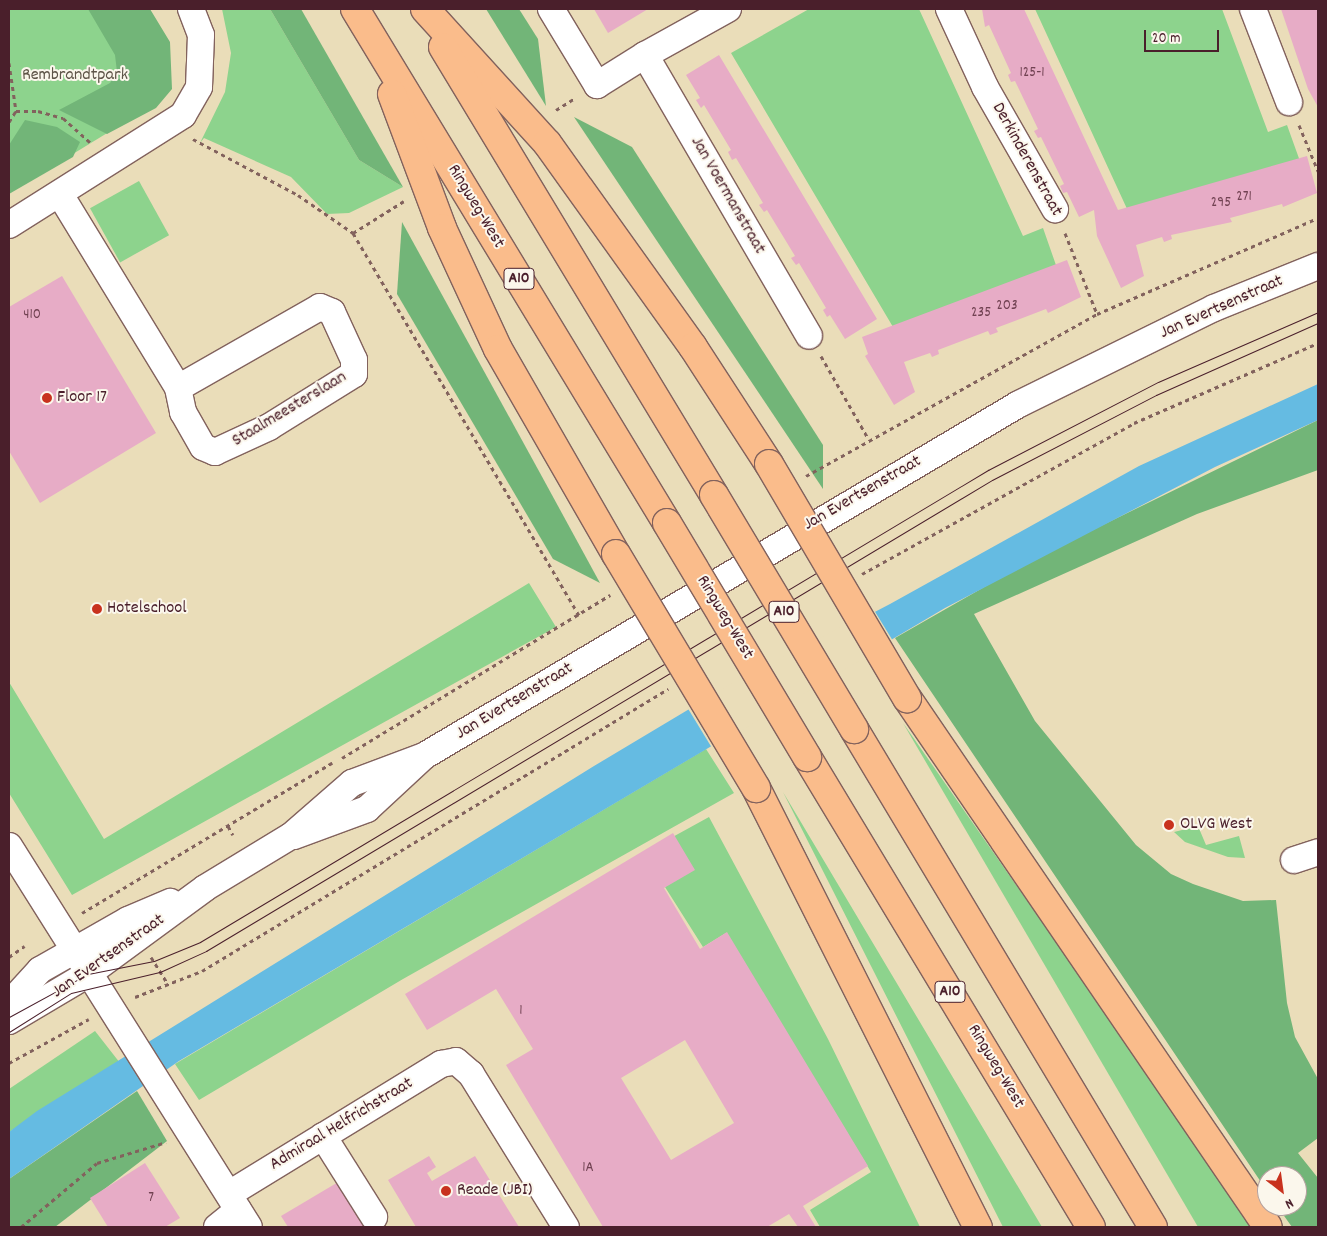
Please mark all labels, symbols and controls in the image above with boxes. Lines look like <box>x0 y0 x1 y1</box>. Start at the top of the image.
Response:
scale bar <box>1147 20 1222 52</box>
text: 20 m <box>1152 28 1180 50</box>
park label: Rembrandtpark <box>22 65 128 87</box>
house number: 125-1 <box>1019 65 1045 83</box>
street label: Derkinderenstraat <box>986 99 1066 221</box>
street label: Jan Voermanstraat <box>685 133 769 259</box>
street label: Ringweg-West <box>441 161 509 253</box>
house number: 271 <box>1236 189 1252 207</box>
house number: 295 <box>1211 195 1231 213</box>
road number: A10 <box>503 266 535 292</box>
street label: Jan Evertsenstraat <box>1157 271 1287 345</box>
house number: 203 <box>996 298 1018 316</box>
house number: 235 <box>971 305 991 323</box>
house number: 410 <box>23 307 41 325</box>
street label: Staalmeesterslaan <box>229 367 351 453</box>
place label: Floor 17 <box>57 387 107 409</box>
marker: Floor 17 <box>41 392 53 404</box>
street label: Jan Evertsenstraat <box>800 451 926 537</box>
street label: Ringweg-West <box>690 572 758 664</box>
place label: Hotelschool <box>107 598 186 620</box>
road number: A10 <box>768 598 800 626</box>
marker: Hotelschool <box>91 603 103 615</box>
street label: Jan Evertsenstraat <box>453 659 577 745</box>
place label: OLVG West <box>1180 814 1252 836</box>
marker: OLVG West <box>1162 818 1176 832</box>
street label: Jan Evertsenstraat <box>49 910 169 1004</box>
road number: A10 <box>934 979 966 1006</box>
house number: 1 <box>519 1003 523 1021</box>
street label: Ringweg-West <box>961 1021 1029 1113</box>
street label: Admiraal Helfrichstraat <box>266 1074 418 1176</box>
house number: 1A <box>582 1160 594 1178</box>
north arrow <box>1257 1166 1307 1216</box>
place label: Reade (JBI) <box>457 1180 532 1202</box>
marker: Reade (JBI) <box>439 1184 453 1198</box>
house number: 7 <box>148 1190 154 1208</box>
text: N <box>1281 1193 1297 1214</box>

